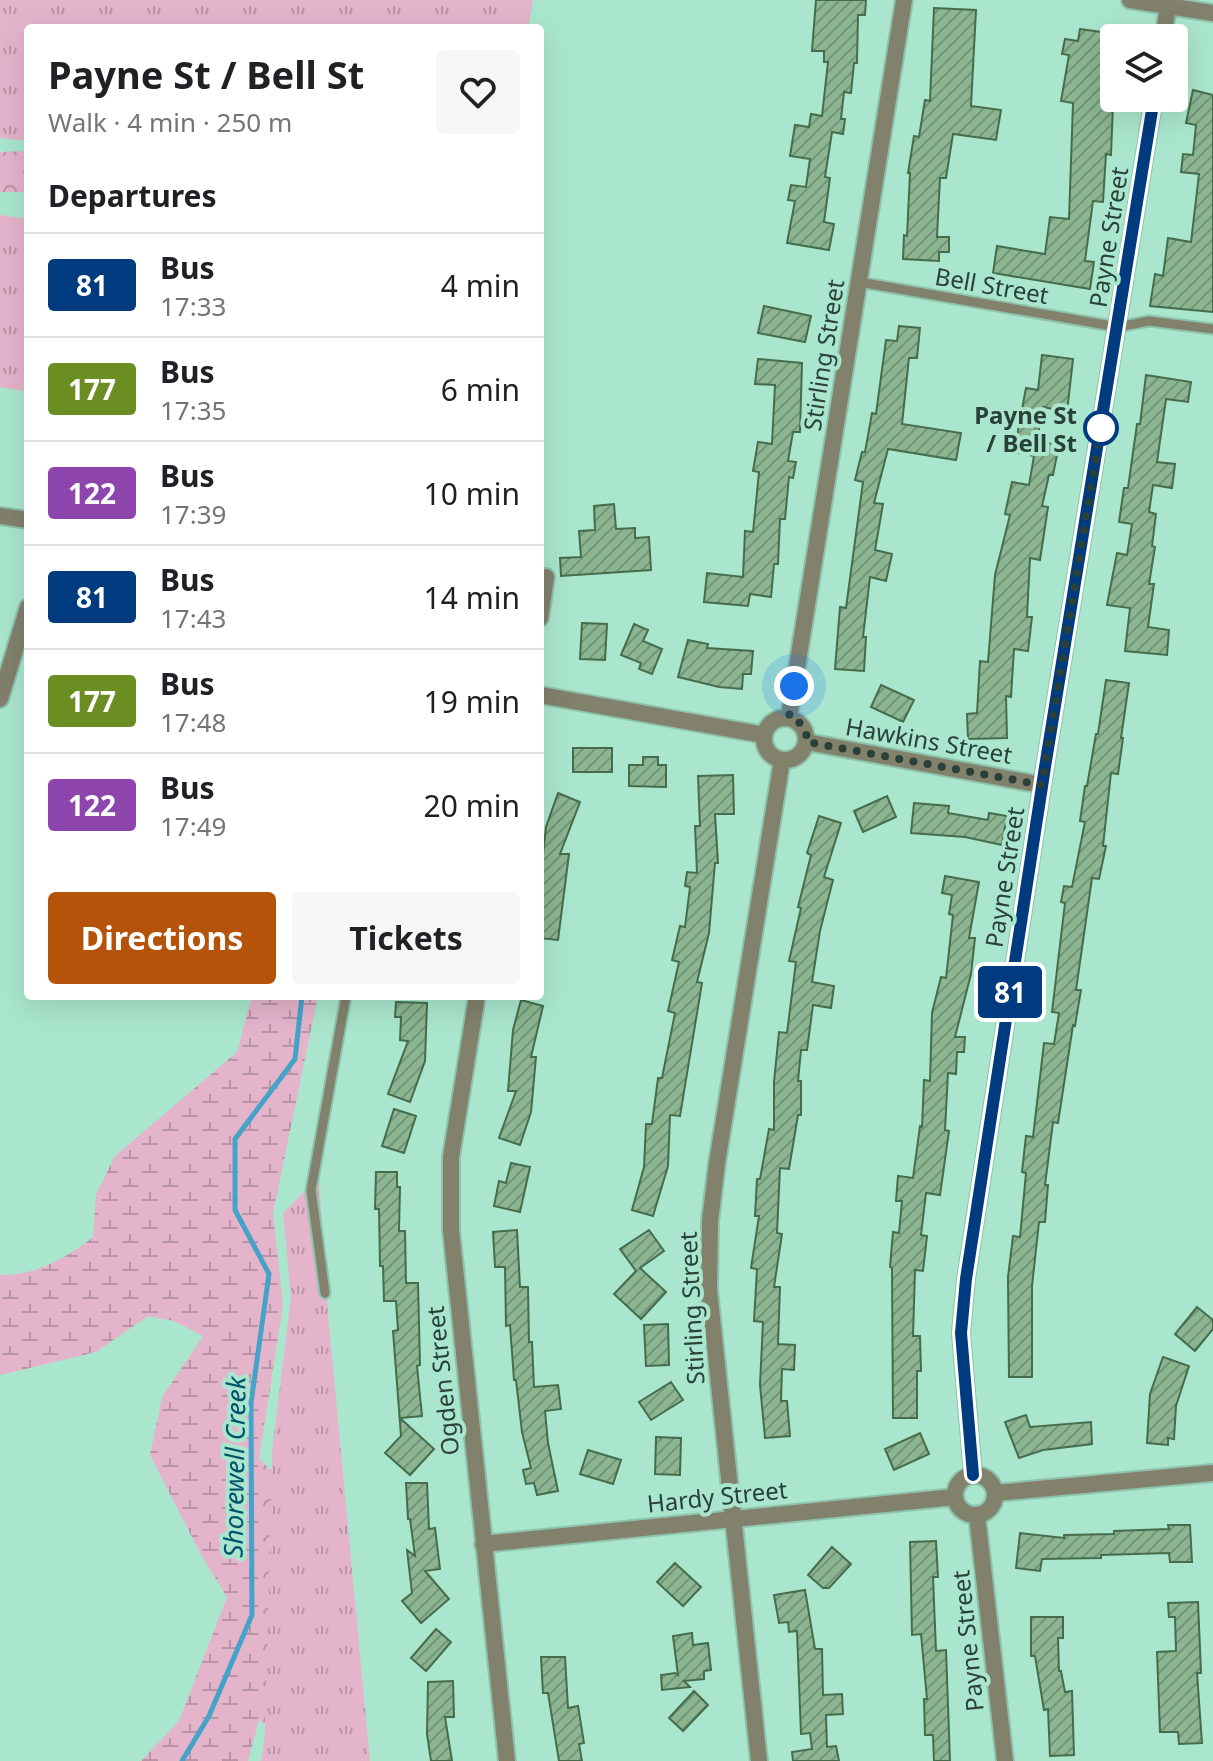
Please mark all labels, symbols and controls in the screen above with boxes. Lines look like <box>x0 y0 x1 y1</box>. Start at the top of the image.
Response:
map controls <box>1100 24 1188 112</box>
button: layers <box>1100 24 1188 112</box>
text: Payne St / Bell St <box>48 48 364 100</box>
button: heart <box>436 50 520 134</box>
text: Walk · 4 min · 250 m <box>48 104 292 140</box>
street label: Payne Street <box>1081 164 1135 310</box>
text: Departures <box>48 175 217 216</box>
text: Bus <box>160 247 215 288</box>
street label: Bell Street <box>933 259 1052 311</box>
text: 4 min <box>441 265 520 306</box>
text: 81 <box>76 266 108 304</box>
street label: Stirling Street <box>795 276 851 433</box>
text: 17:33 <box>160 288 226 324</box>
text: Bus <box>160 351 215 392</box>
text: 6 min <box>441 369 520 410</box>
text: 177 <box>68 370 116 408</box>
text: 17:35 <box>160 392 226 428</box>
place label: Payne St / Bell St <box>974 398 1077 459</box>
marker: Payne St / Bell St <box>1084 411 1118 445</box>
text: Bus <box>160 455 215 496</box>
text: 10 min <box>424 473 520 514</box>
text: 122 <box>68 474 116 512</box>
text: 17:39 <box>160 496 226 532</box>
text: Bus <box>160 559 215 600</box>
text: 14 min <box>424 577 520 618</box>
text: 81 <box>76 578 108 616</box>
text: 17:43 <box>160 600 226 636</box>
text: Bus <box>160 663 215 704</box>
your location <box>774 666 814 706</box>
text: 19 min <box>424 681 520 722</box>
text: 177 <box>68 682 116 720</box>
text: 17:48 <box>160 704 226 740</box>
street label: Hawkins Street <box>843 709 1015 771</box>
text: Bus <box>160 767 215 808</box>
text: 20 min <box>424 785 520 826</box>
text: 122 <box>68 786 116 824</box>
street label: Payne Street <box>977 804 1031 950</box>
text: 17:49 <box>160 808 226 844</box>
button: Directions <box>48 892 276 984</box>
button: Tickets <box>292 892 520 984</box>
line badge: 81 <box>974 966 1046 1018</box>
text: 81 <box>994 973 1026 1011</box>
street label: Stirling Street <box>670 1230 711 1385</box>
street label: Ogden Street <box>418 1304 466 1457</box>
water label: Shorewell Creek <box>214 1375 254 1558</box>
street label: Hardy Street <box>645 1472 789 1520</box>
street label: Payne Street <box>943 1568 991 1713</box>

